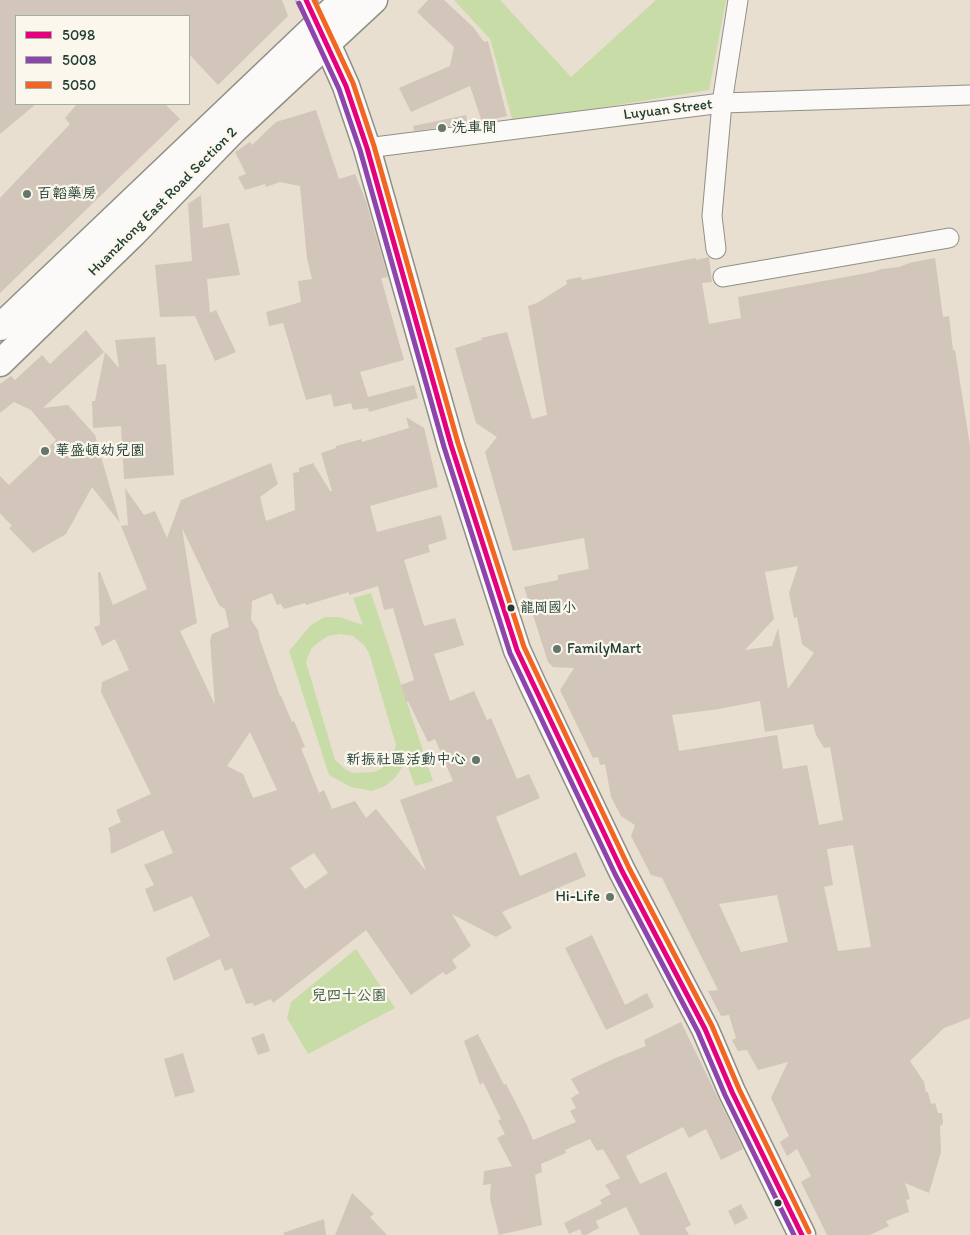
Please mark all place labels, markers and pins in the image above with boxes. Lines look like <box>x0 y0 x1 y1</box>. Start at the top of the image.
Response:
place label: 洗車間 <box>452 119 497 137</box>
marker: 洗車間 <box>436 122 448 134</box>
place label: 百韜藥房 <box>37 185 97 203</box>
marker: 百韜藥房 <box>21 188 33 200</box>
place label: 華盛頓幼兒園 <box>55 442 145 460</box>
marker: 華盛頓幼兒園 <box>39 445 51 457</box>
place label: 龍岡國小 <box>520 600 576 616</box>
marker: 龍岡國小 <box>506 603 516 613</box>
place label: FamilyMart <box>567 640 641 658</box>
marker: FamilyMart <box>551 643 563 655</box>
place label: 新振社區活動中心 <box>346 751 466 769</box>
marker: 新振社區活動中心 <box>470 754 482 766</box>
place label: Hi-Life <box>555 888 600 906</box>
marker: Hi-Life <box>604 891 616 903</box>
unlabelled marker <box>773 1198 783 1208</box>

